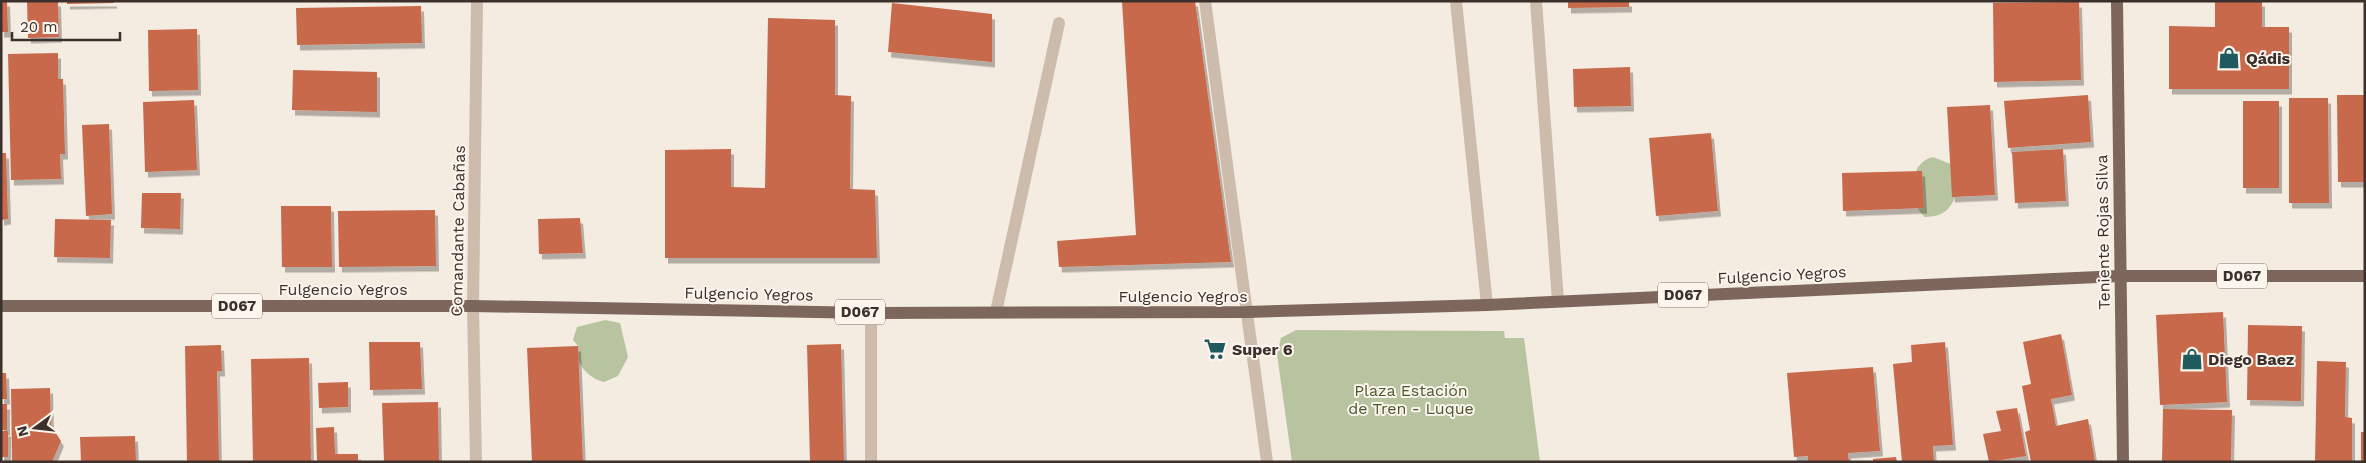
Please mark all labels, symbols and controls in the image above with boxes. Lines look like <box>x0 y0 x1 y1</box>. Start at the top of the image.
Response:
scale bar <box>12 10 120 42</box>
text: 20 m <box>20 18 58 36</box>
shop icon: Qádis <box>2216 45 2242 71</box>
place label: Qádis <box>2246 49 2291 68</box>
street label: Comandante Cabañas <box>447 145 469 317</box>
street label: Teniente Rojas Silva <box>2092 154 2114 310</box>
street label: Fulgencio Yegros <box>1717 262 1847 288</box>
road number: D067 <box>2217 264 2267 288</box>
street label: Fulgencio Yegros <box>278 280 408 299</box>
road number: D067 <box>1658 282 1708 308</box>
street label: Fulgencio Yegros <box>684 283 814 305</box>
street label: Fulgencio Yegros <box>1118 287 1248 306</box>
road number: D067 <box>212 294 262 318</box>
road number: D067 <box>835 300 885 324</box>
supermarket icon: Super 6 <box>1202 336 1228 362</box>
place label: Super 6 <box>1232 340 1293 359</box>
shop icon: Diego Baez <box>2179 346 2205 372</box>
place label: Diego Baez <box>2208 350 2294 369</box>
park label: Plaza Estación de Tren - Luque <box>1348 381 1474 418</box>
north arrow <box>10 403 60 453</box>
text: N <box>13 424 32 438</box>

